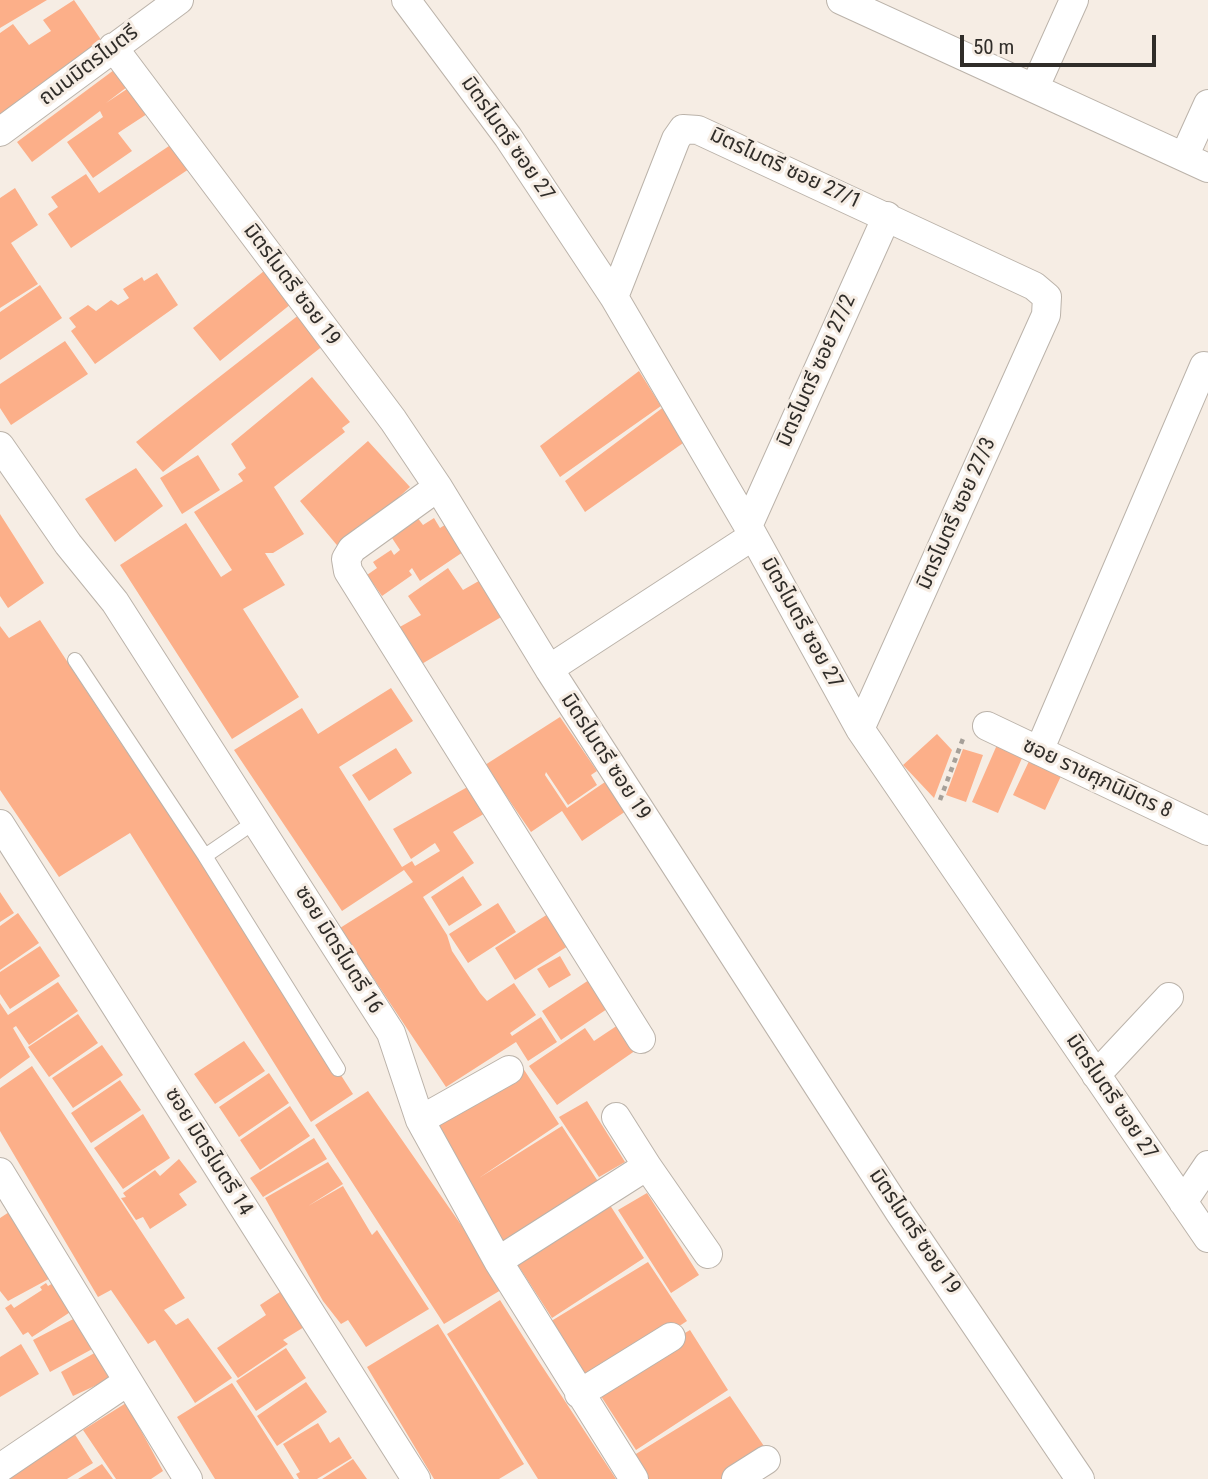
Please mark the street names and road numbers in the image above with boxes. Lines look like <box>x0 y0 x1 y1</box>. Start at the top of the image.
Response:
street label: ถนนมิตรไมตรี <box>34 20 144 112</box>
street label: มิตรไมตรี ซอย 27 <box>455 72 559 206</box>
street label: มิตรไมตรี ซอย 27/1 <box>705 123 865 215</box>
street label: มิตรไมตรี ซอย 19 <box>237 219 345 351</box>
street label: มิตรไมตรี ซอย 27/2 <box>772 291 862 451</box>
street label: มิตรไมตรี ซอย 27/3 <box>912 434 1002 594</box>
street label: มิตรไมตรี ซอย 27 <box>755 553 847 693</box>
street label: มิตรไมตรี ซอย 19 <box>555 689 655 825</box>
street label: ซอย ราชศุภนิมิตร 8 <box>1018 733 1176 825</box>
street label: ซอย มิตรไมตรี 16 <box>289 881 387 1019</box>
street label: มิตรไมตรี ซอย 27 <box>1060 1029 1162 1165</box>
street label: ซอย มิตรไมตรี 14 <box>159 1083 257 1221</box>
street label: มิตรไมตรี ซอย 19 <box>863 1164 965 1300</box>

